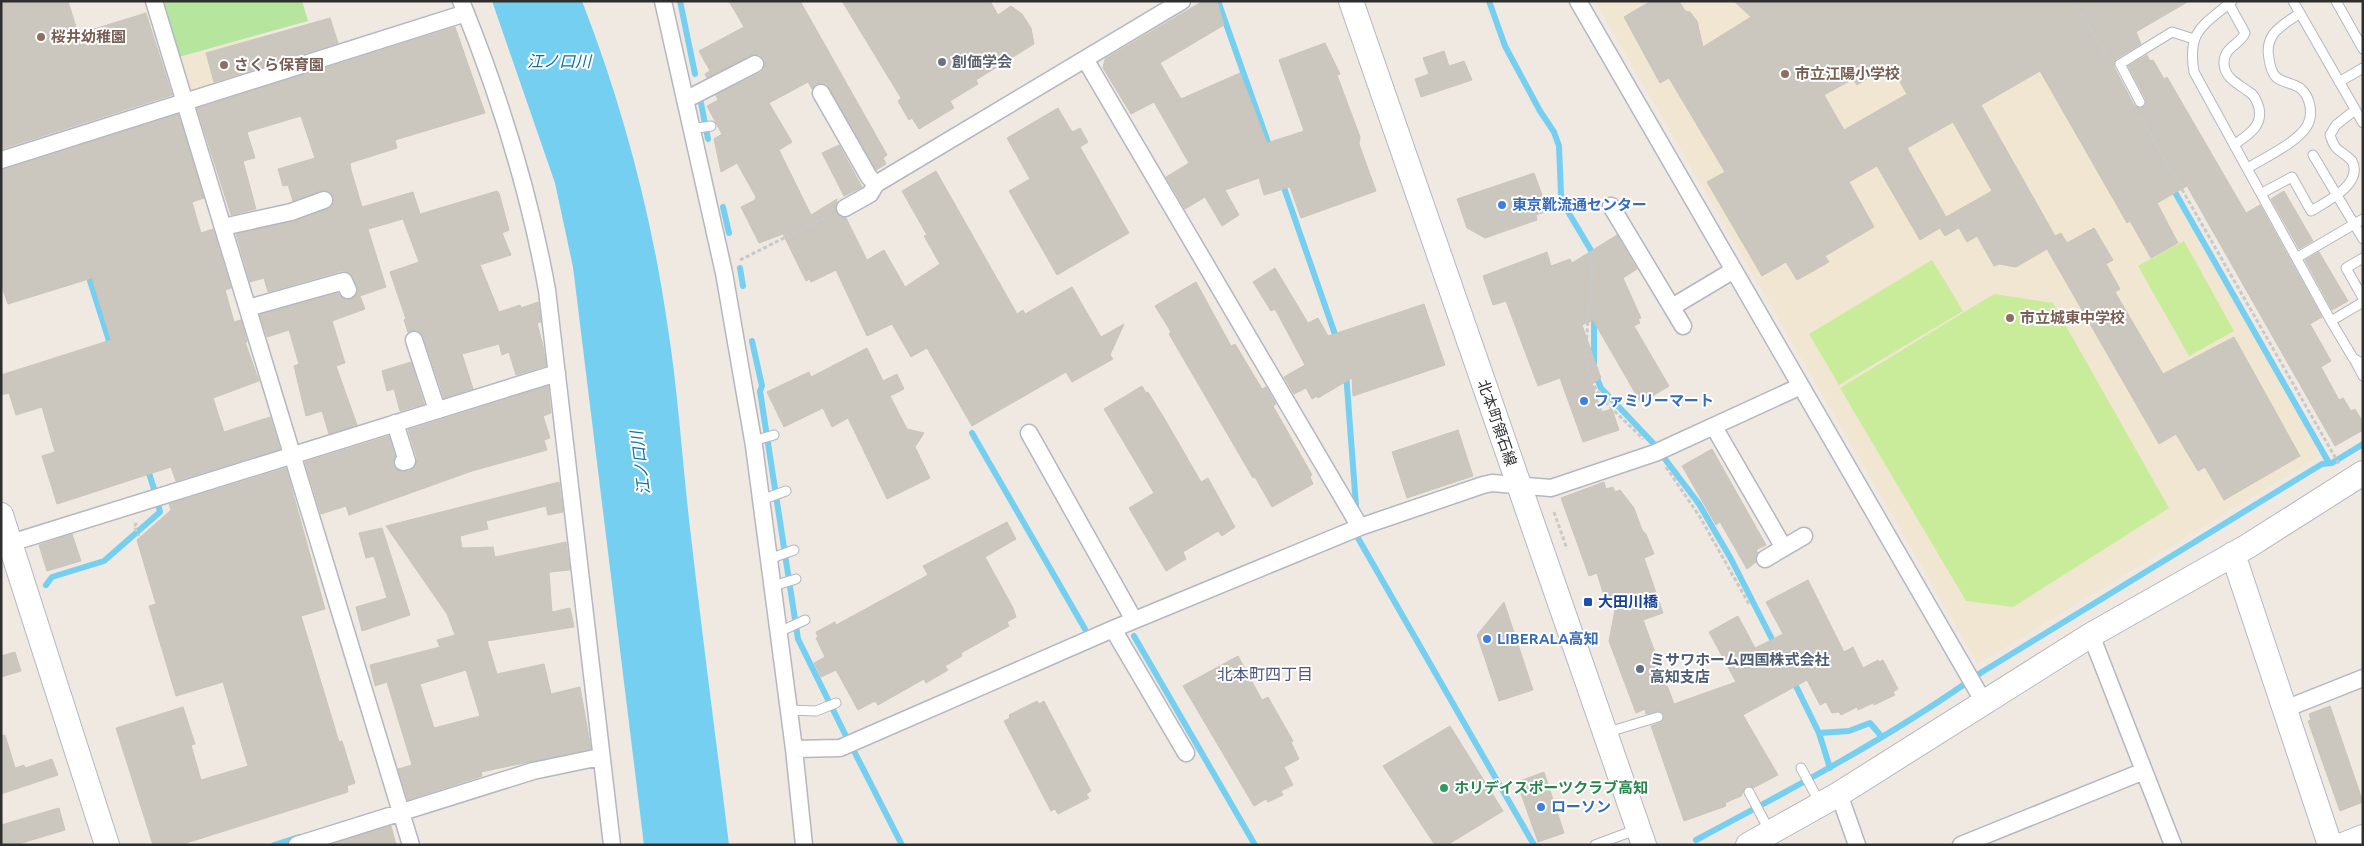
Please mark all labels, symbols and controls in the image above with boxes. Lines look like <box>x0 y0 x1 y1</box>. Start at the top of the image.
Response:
place label: 桜井幼稚園 <box>51 28 126 45</box>
marker: 桜井幼稚園 <box>35 31 47 43</box>
water label: 江ノ口川 <box>527 52 593 70</box>
place label: 創価学会 <box>952 53 1012 70</box>
place label: さくら保育園 <box>234 56 324 73</box>
marker: 創価学会 <box>936 56 948 68</box>
marker: さくら保育園 <box>218 59 230 71</box>
place label: 市立江陽小学校 <box>1795 65 1900 82</box>
marker: 市立江陽小学校 <box>1779 68 1791 80</box>
place label: 東京靴流通センター <box>1512 196 1647 213</box>
marker: 東京靴流通センター <box>1496 199 1508 211</box>
place label: 市立城東中学校 <box>2020 309 2125 326</box>
marker: 市立城東中学校 <box>2004 312 2016 324</box>
street label: 北本町領石線 <box>1475 378 1520 468</box>
place label: ファミリーマート <box>1594 392 1714 409</box>
marker: ファミリーマート <box>1578 395 1590 407</box>
water label: 江ノ口川 <box>627 428 653 496</box>
place label: 大田川橋 <box>1598 593 1659 610</box>
marker: 大田川橋 <box>1582 596 1594 608</box>
place label: LIBERALA高知 <box>1497 630 1599 647</box>
marker: LIBERALA高知 <box>1481 633 1493 645</box>
place label: ミサワホーム四国株式会社 高知支店 <box>1650 651 1830 685</box>
marker: ミサワホーム四国株式会社 高知支店 <box>1634 663 1646 675</box>
district label: 北本町四丁目 <box>1217 665 1313 683</box>
place label: ホリデイスポーツクラブ高知 <box>1454 779 1648 796</box>
marker: ホリデイスポーツクラブ高知 <box>1438 782 1450 794</box>
place label: ローソン <box>1551 798 1611 815</box>
marker: ローソン <box>1535 801 1547 813</box>

